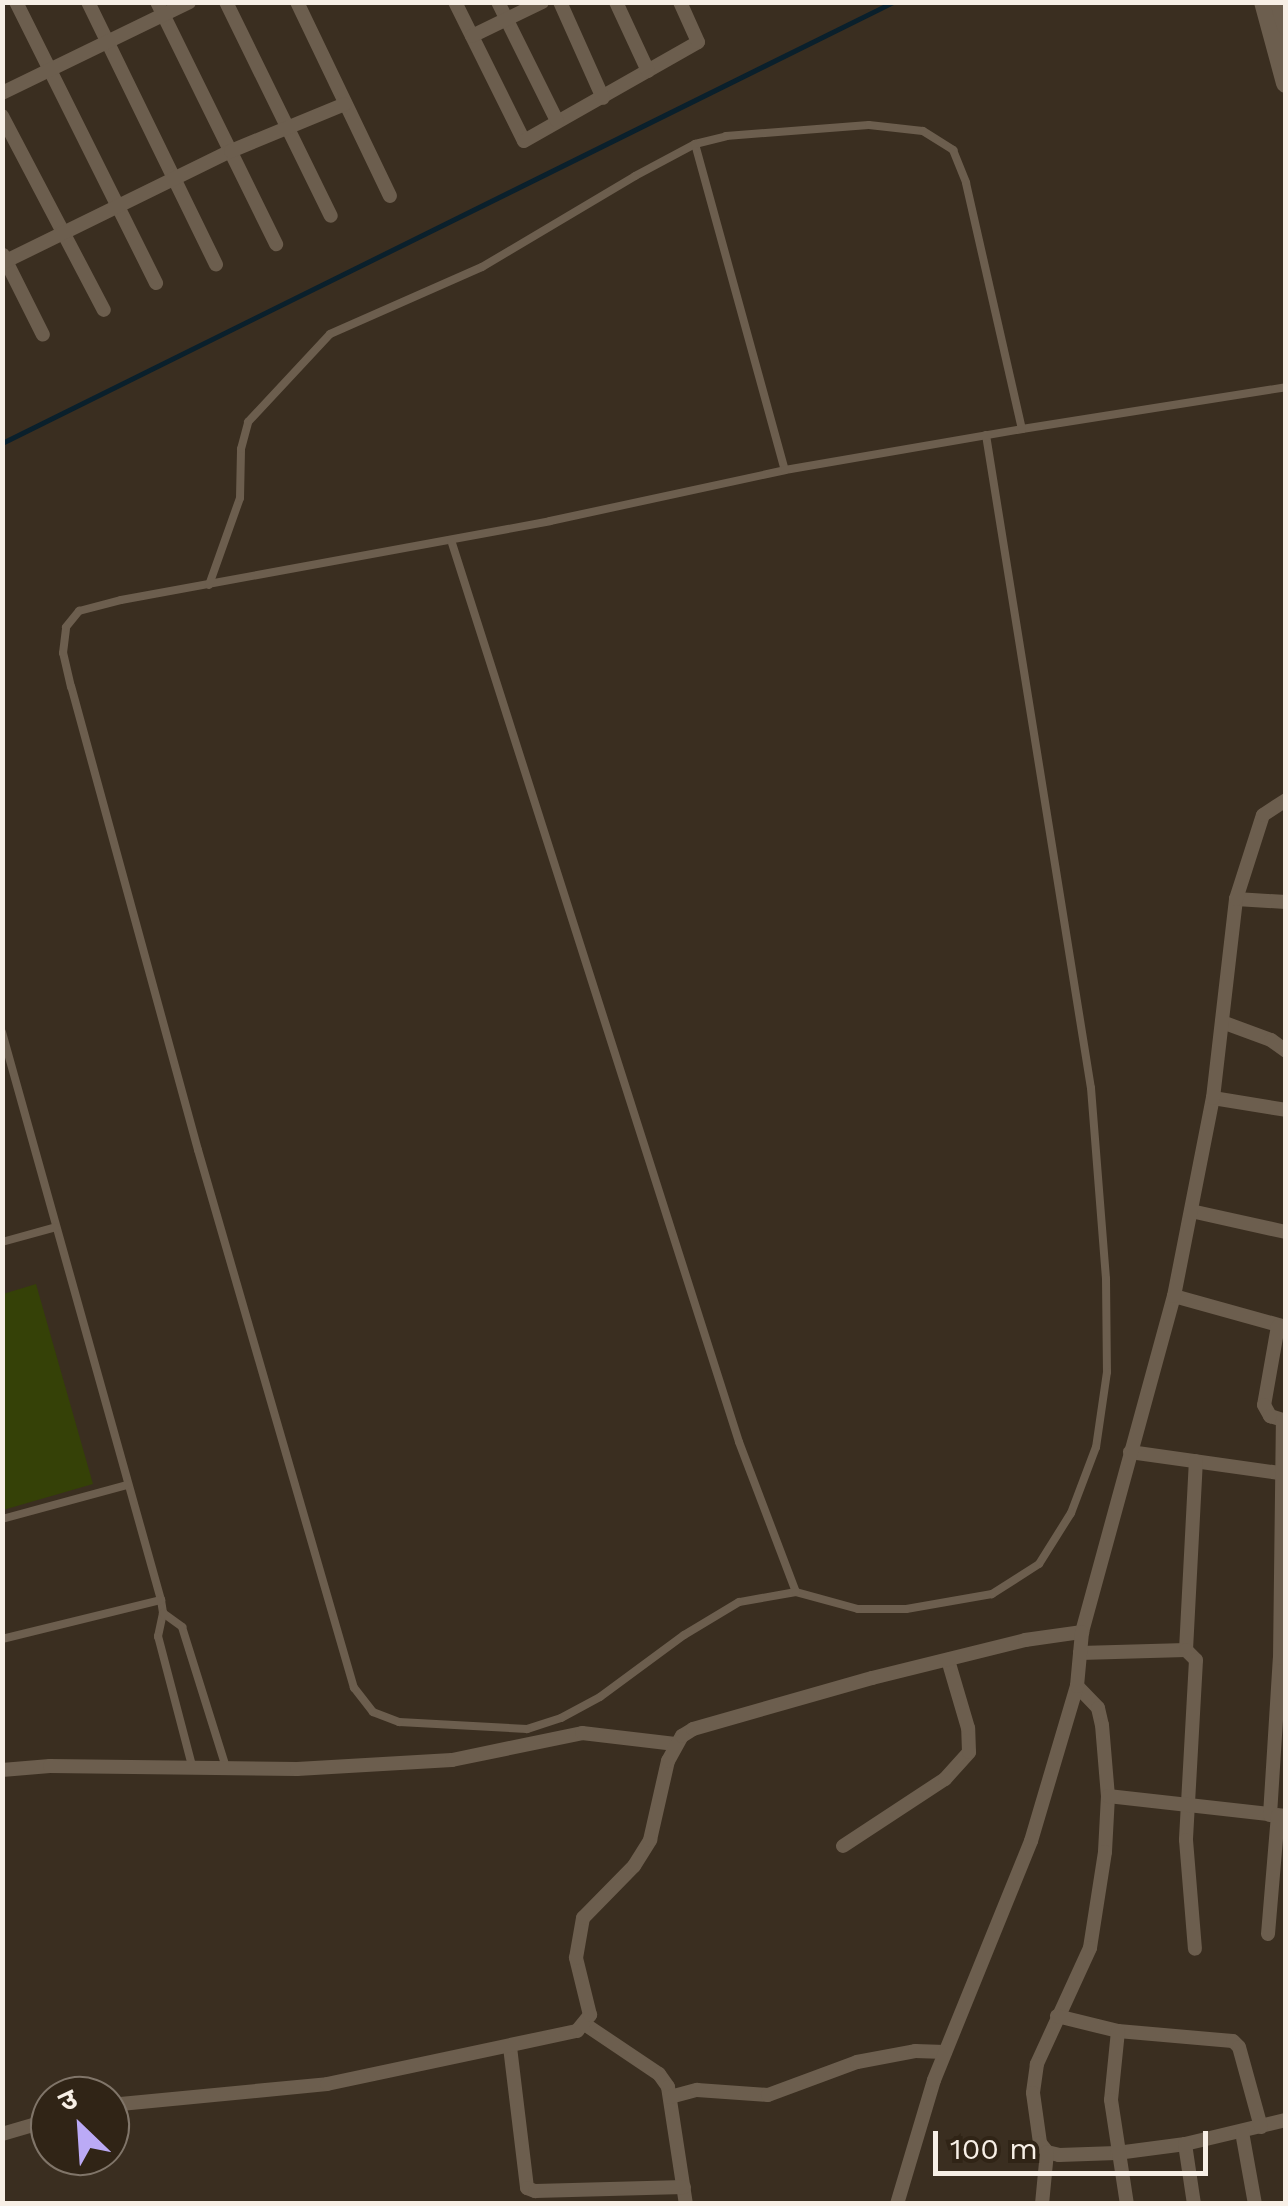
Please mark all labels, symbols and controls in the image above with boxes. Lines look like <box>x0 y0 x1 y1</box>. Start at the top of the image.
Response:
north arrow <box>30 2076 130 2176</box>
text: उ <box>54 2082 82 2119</box>
scale bar <box>938 2111 1213 2173</box>
text: 100 m <box>950 2131 1038 2166</box>

